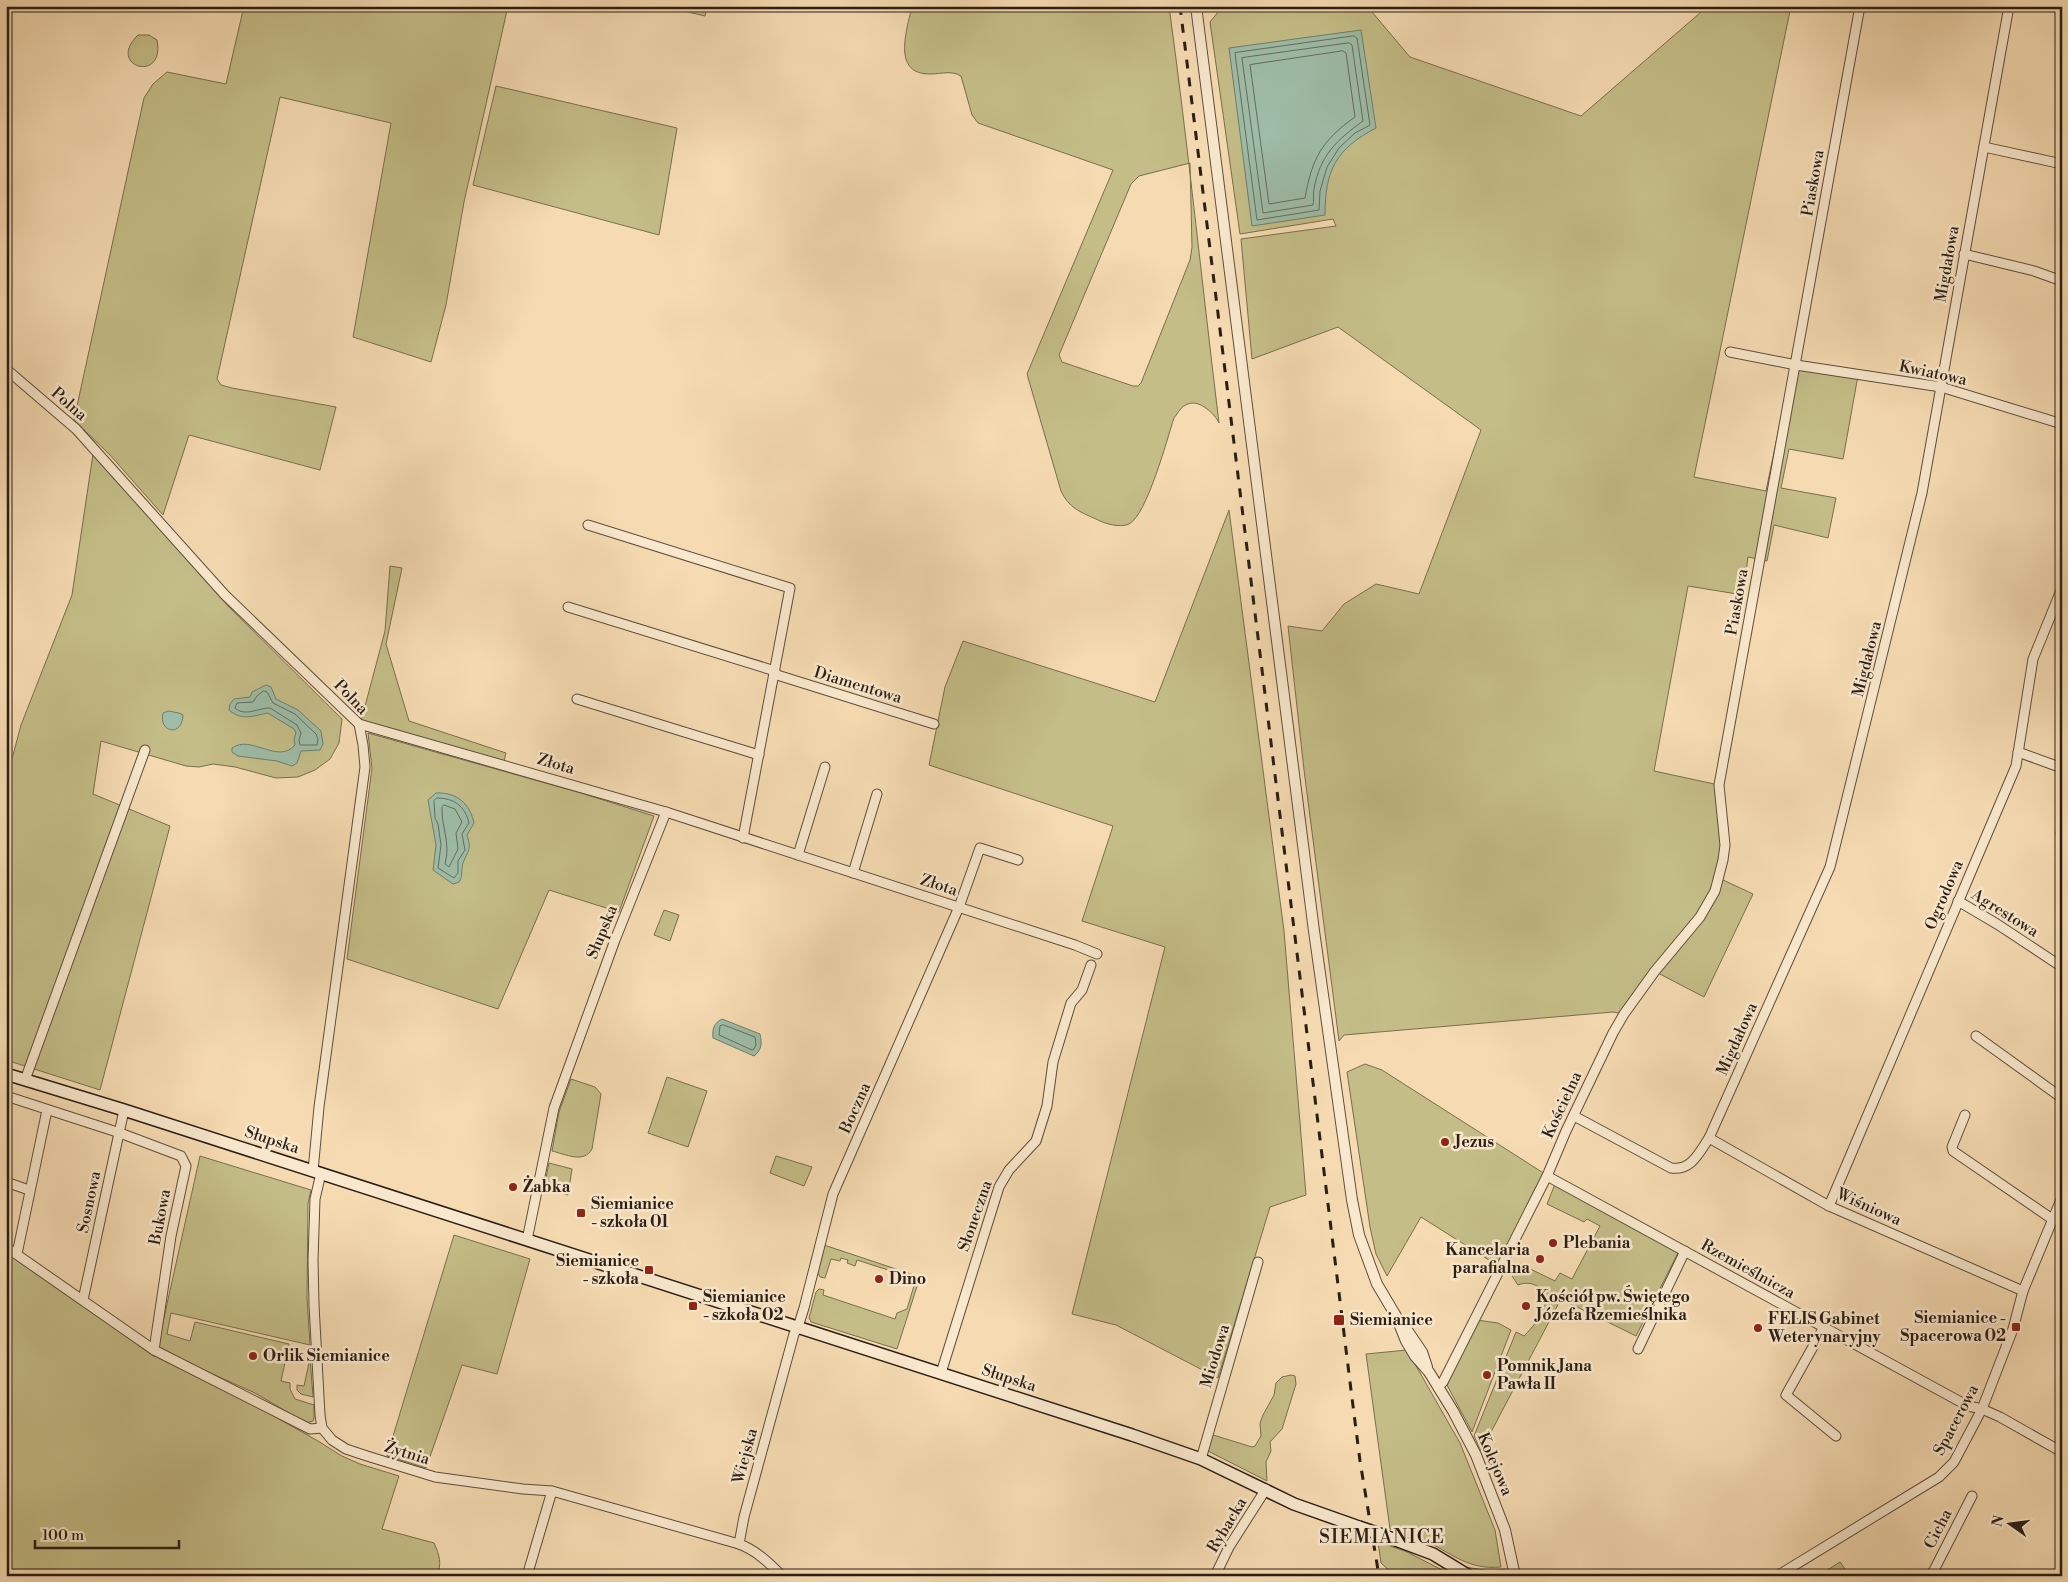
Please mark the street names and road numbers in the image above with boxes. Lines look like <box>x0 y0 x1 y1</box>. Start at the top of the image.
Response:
street label: Piaskowa <box>1797 147 1829 218</box>
street label: Migdałowa <box>1930 223 1964 304</box>
street label: Kwiatowa <box>1897 356 1970 390</box>
street label: Polna <box>47 383 92 426</box>
street label: Piaskowa <box>1721 566 1753 637</box>
street label: Migdałowa <box>1848 618 1886 699</box>
street label: Diamentowa <box>812 662 905 708</box>
street label: Polna <box>329 675 373 719</box>
street label: Złota <box>535 749 578 779</box>
street label: Ogrodowa <box>1920 856 1968 933</box>
street label: Złota <box>918 870 961 901</box>
street label: Agrestowa <box>1967 884 2043 942</box>
street label: Słupska <box>582 901 622 962</box>
street label: Migdałowa <box>1712 999 1762 1079</box>
street label: Kościelna <box>1538 1068 1587 1142</box>
street label: Boczna <box>835 1079 875 1137</box>
street label: Słupska <box>242 1122 303 1158</box>
street label: Sosnowa <box>73 1168 105 1235</box>
street label: Słoneczna <box>954 1177 997 1254</box>
street label: Wiśniowa <box>1833 1183 1905 1231</box>
street label: Bukowa <box>145 1186 175 1248</box>
street label: Rzemieślnicza <box>1697 1235 1799 1304</box>
street label: Miodowa <box>1196 1321 1234 1390</box>
street label: Słupska <box>979 1360 1040 1396</box>
street label: Spacerowa <box>1929 1380 1983 1459</box>
street label: Wiejska <box>728 1425 762 1487</box>
street label: Kolejowa <box>1473 1429 1518 1499</box>
street label: Żytnia <box>382 1435 434 1470</box>
street label: Rybacka <box>1203 1493 1252 1556</box>
street label: Cicha <box>1920 1505 1957 1552</box>

